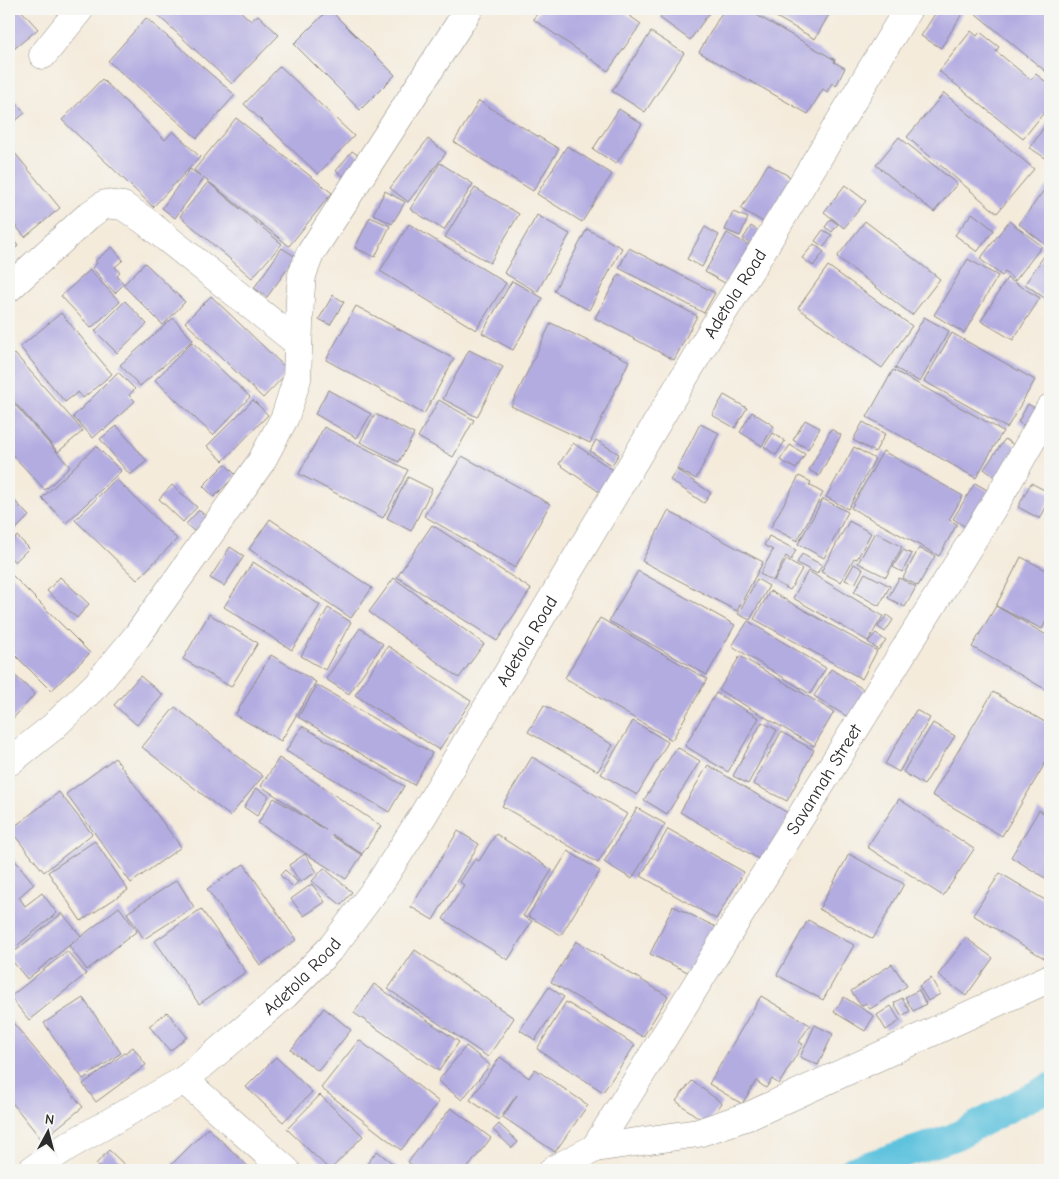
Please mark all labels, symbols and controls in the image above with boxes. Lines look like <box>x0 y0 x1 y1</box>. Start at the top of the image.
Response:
street label: Adetola Road <box>699 245 771 342</box>
street label: Adetola Road <box>492 592 562 690</box>
street label: Savannah Street <box>782 720 866 838</box>
street label: Adetola Road <box>259 934 346 1019</box>
north arrow <box>22 1106 72 1156</box>
text: N <box>44 1111 55 1129</box>

